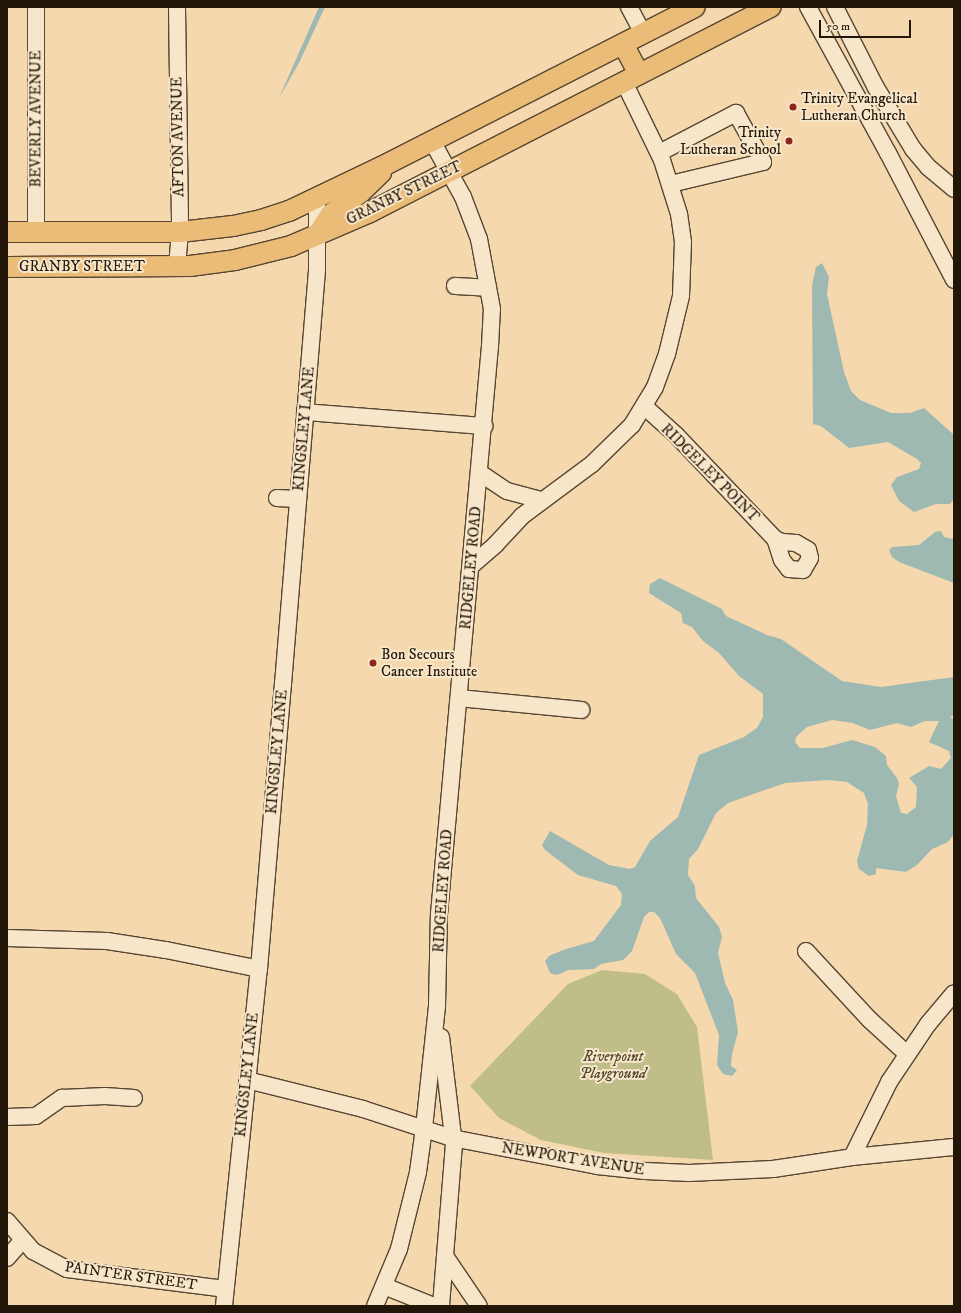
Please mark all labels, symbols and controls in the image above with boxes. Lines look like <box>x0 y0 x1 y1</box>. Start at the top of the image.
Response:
scale bar <box>821 12 913 38</box>
text: 50 m <box>826 19 850 34</box>
street label: BEVERLY AVENUE <box>27 50 45 188</box>
street label: AFTON AVENUE <box>168 77 188 197</box>
place label: Trinity Evangelical Lutheran Church <box>801 89 917 124</box>
marker: Trinity Evangelical Lutheran Church <box>788 102 798 112</box>
place label: Trinity Lutheran School <box>680 123 781 158</box>
marker: Trinity Lutheran School <box>784 136 794 146</box>
street label: GRANBY STREET <box>343 157 465 229</box>
street label: GRANBY STREET <box>19 258 145 276</box>
street label: KINGSLEY LANE <box>290 366 318 492</box>
street label: RIDGELEY POINT <box>657 420 763 526</box>
street label: RIDGELEY ROAD <box>457 506 485 630</box>
place label: Bon Secours Cancer Institute <box>381 645 477 680</box>
marker: Bon Secours Cancer Institute <box>368 658 378 668</box>
street label: KINGSLEY LANE <box>263 689 291 815</box>
street label: RIDGELEY ROAD <box>430 829 456 953</box>
street label: KINGSLEY LANE <box>232 1012 262 1138</box>
park label: Riverpoint Playground <box>580 1047 646 1082</box>
street label: NEWPORT AVENUE <box>500 1139 646 1179</box>
street label: PAINTER STREET <box>64 1258 198 1294</box>

